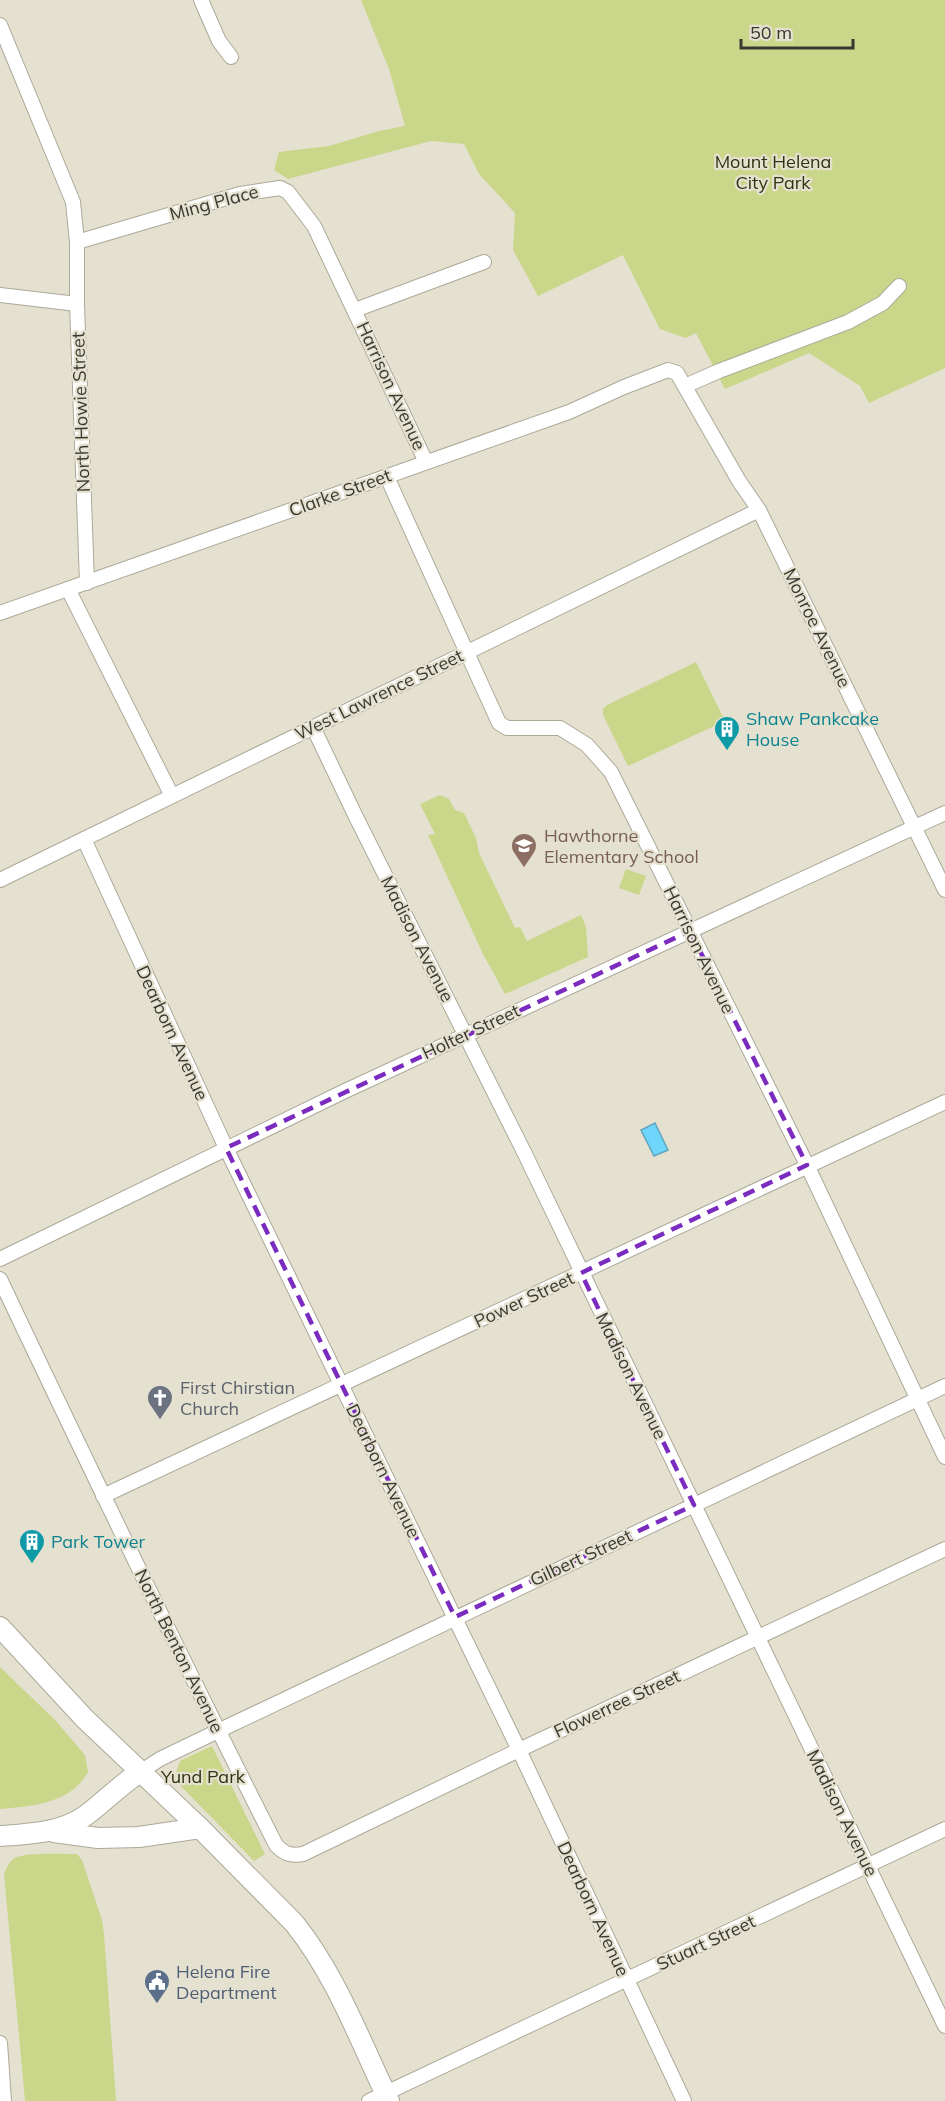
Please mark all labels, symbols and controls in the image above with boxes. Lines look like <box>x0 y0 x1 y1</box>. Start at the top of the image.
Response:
scale bar <box>741 12 854 50</box>
text: 50 m <box>750 21 792 44</box>
park label: Mount Helena City Park <box>715 150 831 194</box>
street label: Ming Place <box>167 180 261 225</box>
street label: Harrison Avenue <box>352 318 431 454</box>
street label: North Howie Street <box>66 331 95 493</box>
street label: Clarke Street <box>286 463 394 522</box>
street label: Monroe Avenue <box>779 564 856 691</box>
street label: West Lawrence Street <box>291 644 467 745</box>
place label: Shaw Pankcake House <box>746 707 879 751</box>
building icon: Shaw Pankcake House <box>712 714 742 752</box>
place label: Hawthorne Elementary School <box>544 824 699 868</box>
school or university icon: Hawthorne Elementary School <box>509 831 539 869</box>
street label: Madison Avenue <box>376 872 459 1006</box>
street label: Harrison Avenue <box>659 882 740 1017</box>
street label: Dearborn Avenue <box>131 962 214 1104</box>
street label: Holter Street <box>418 999 523 1064</box>
street label: Power Street <box>470 1266 577 1333</box>
street label: Madison Avenue <box>591 1309 672 1443</box>
place label: First Chirstian Church <box>180 1376 295 1420</box>
church icon: First Chirstian Church <box>145 1383 175 1421</box>
street label: Dearborn Avenue <box>341 1400 426 1541</box>
street label: Gilbert Street <box>526 1524 636 1591</box>
building icon: Park Tower <box>17 1527 47 1565</box>
place label: Park Tower <box>51 1530 146 1553</box>
street label: North Benton Avenue <box>130 1565 229 1736</box>
street label: Flowerree Street <box>550 1664 684 1743</box>
street label: Madison Avenue <box>802 1746 883 1880</box>
park label: Yund Park <box>160 1765 246 1788</box>
street label: Dearborn Avenue <box>552 1838 635 1980</box>
street label: Stuart Street <box>653 1910 759 1975</box>
place label: Helena Fire Department <box>176 1960 277 2004</box>
public building icon: Helena Fire Department <box>142 1967 172 2005</box>

